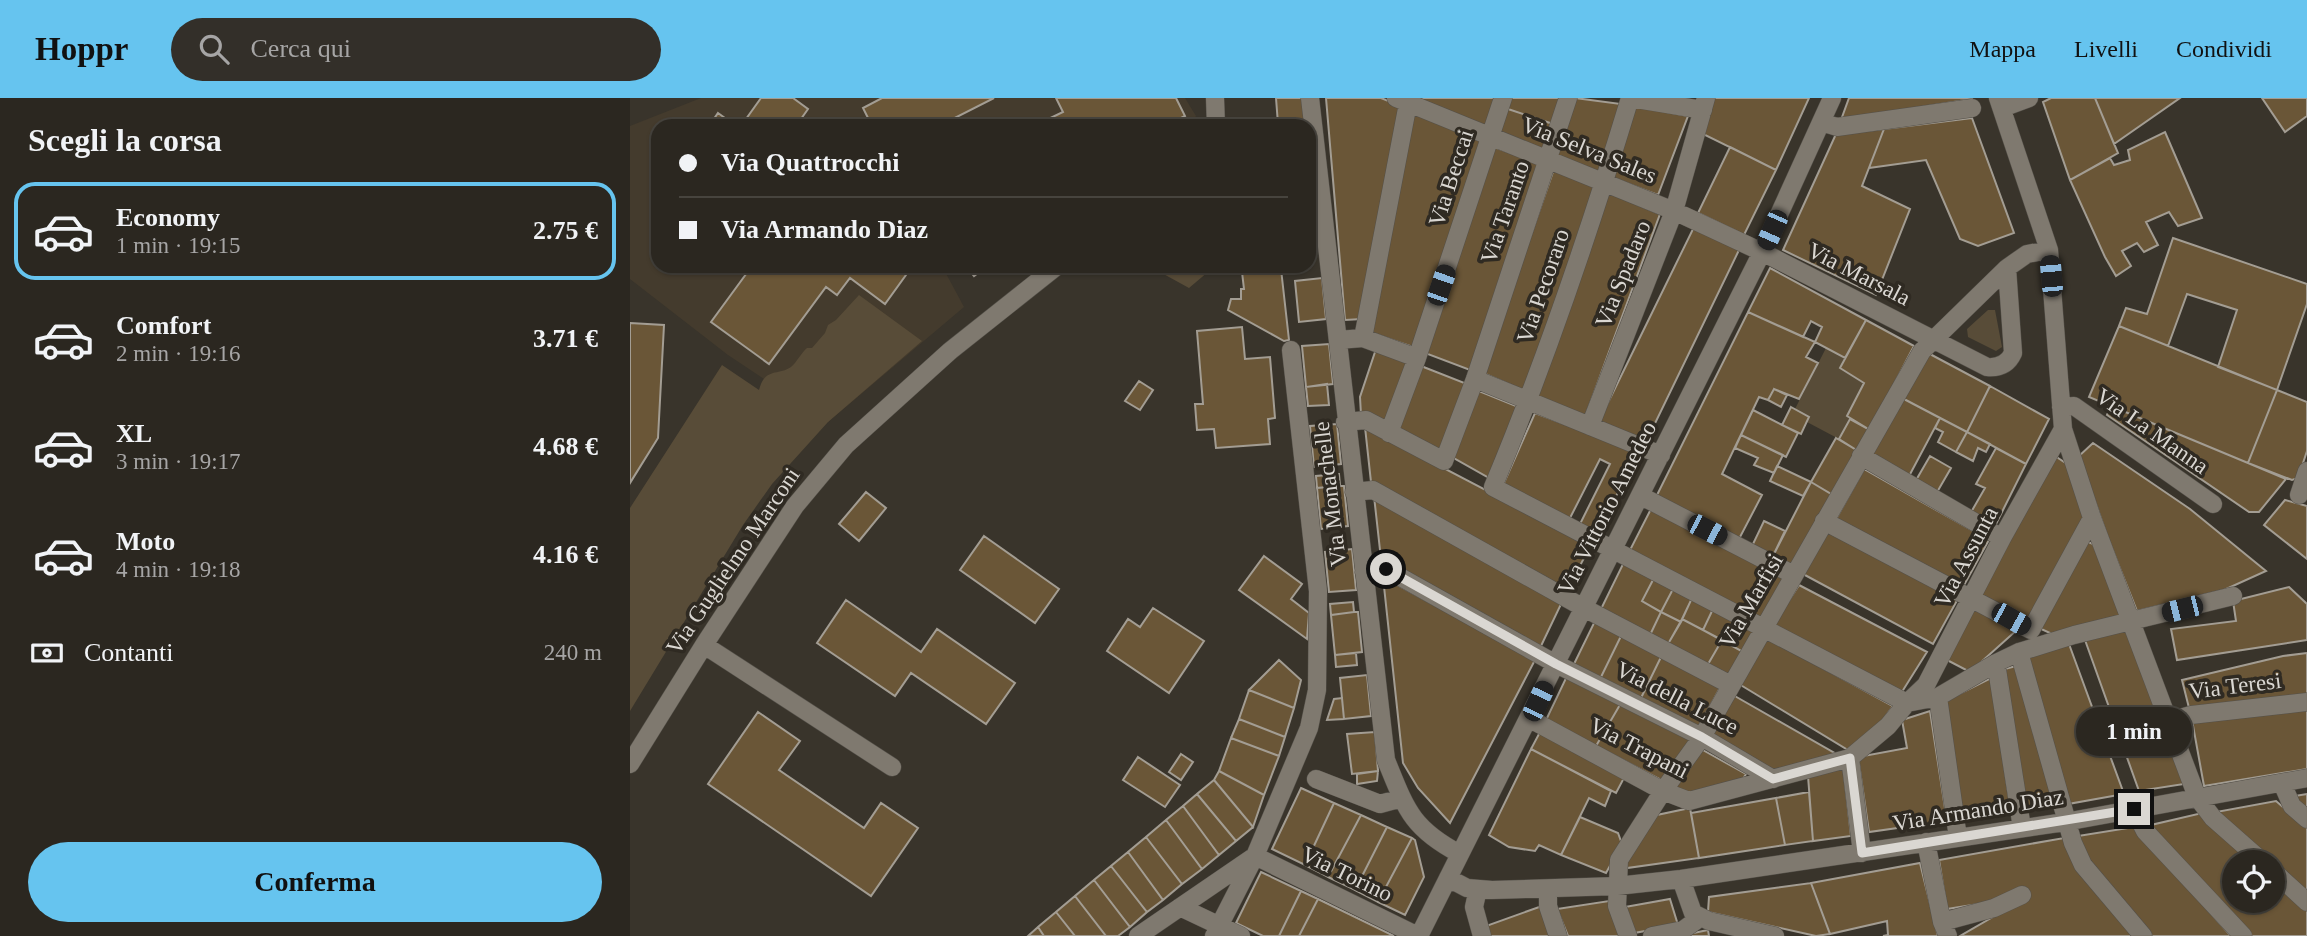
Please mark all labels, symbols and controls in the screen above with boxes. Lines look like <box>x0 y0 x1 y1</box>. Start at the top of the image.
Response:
search box <box>171 18 661 81</box>
icon: search <box>195 30 233 68</box>
text: Hoppr <box>35 31 129 67</box>
text: Cerca qui <box>251 34 351 63</box>
text: Mappa <box>1969 36 2036 62</box>
text: Livelli <box>2074 36 2138 62</box>
text: Condividi <box>2176 36 2272 62</box>
street label: Via Selva Sales <box>1518 112 1660 188</box>
text: Scegli la corsa <box>28 122 222 158</box>
street label: Via Beccai <box>1424 127 1478 229</box>
text: Via Quattrocchi <box>721 148 899 177</box>
street label: Via Taranto <box>1476 157 1534 267</box>
icon: car <box>32 200 95 263</box>
text: Economy <box>116 203 220 232</box>
car <box>1754 207 1791 253</box>
text: Via Armando Diaz <box>721 215 928 244</box>
text: 2.75 € <box>533 216 598 245</box>
street label: Via Spadaro <box>1590 217 1656 331</box>
street label: Via Pecoraro <box>1512 226 1574 346</box>
text: 1 min · 19:15 <box>116 233 241 258</box>
street label: Via Marsala <box>1804 238 1914 310</box>
car <box>2039 254 2064 298</box>
car <box>1425 262 1458 308</box>
icon: car <box>32 308 95 371</box>
text: Comfort <box>116 311 211 340</box>
text: 3.71 € <box>533 324 598 353</box>
text: 2 min · 19:16 <box>116 341 241 366</box>
street label: Via La Manna <box>2091 383 2213 479</box>
icon: car <box>32 416 95 479</box>
street label: Via Vittorio Amedeo <box>1553 417 1661 599</box>
text: XL <box>116 419 152 448</box>
street label: Via Monachelle <box>1309 420 1351 568</box>
text: 4.68 € <box>533 432 598 461</box>
text: 3 min · 19:17 <box>116 449 241 474</box>
street label: Via Guglielmo Marconi <box>661 463 805 659</box>
street label: Via Assunta <box>1929 502 2003 612</box>
car <box>1684 511 1731 549</box>
icon: car <box>32 524 95 587</box>
text: Moto <box>116 527 175 556</box>
text: 4.16 € <box>533 540 598 569</box>
street label: Via Marfisi <box>1714 549 1788 653</box>
route start <box>1370 553 1402 585</box>
text: 4 min · 19:18 <box>116 557 241 582</box>
car <box>2160 594 2205 624</box>
car <box>1988 600 2035 638</box>
icon: cash <box>28 634 66 672</box>
text: Contanti <box>84 638 174 667</box>
text: 240 m <box>544 640 602 665</box>
street label: Via della Luce <box>1612 656 1742 740</box>
street label: Via Teresi <box>2187 668 2283 704</box>
car <box>1520 678 1557 724</box>
callout: 1 min <box>2076 708 2192 756</box>
street label: Via Trapani <box>1585 712 1693 784</box>
text: 1 min <box>2106 719 2162 744</box>
street label: Via Armando Diaz <box>1891 784 2065 836</box>
route end <box>2118 793 2150 825</box>
street label: Via Torino <box>1297 841 1397 907</box>
button: Conferma <box>28 842 602 922</box>
map controls <box>2222 850 2285 913</box>
button: locate <box>2222 850 2285 913</box>

